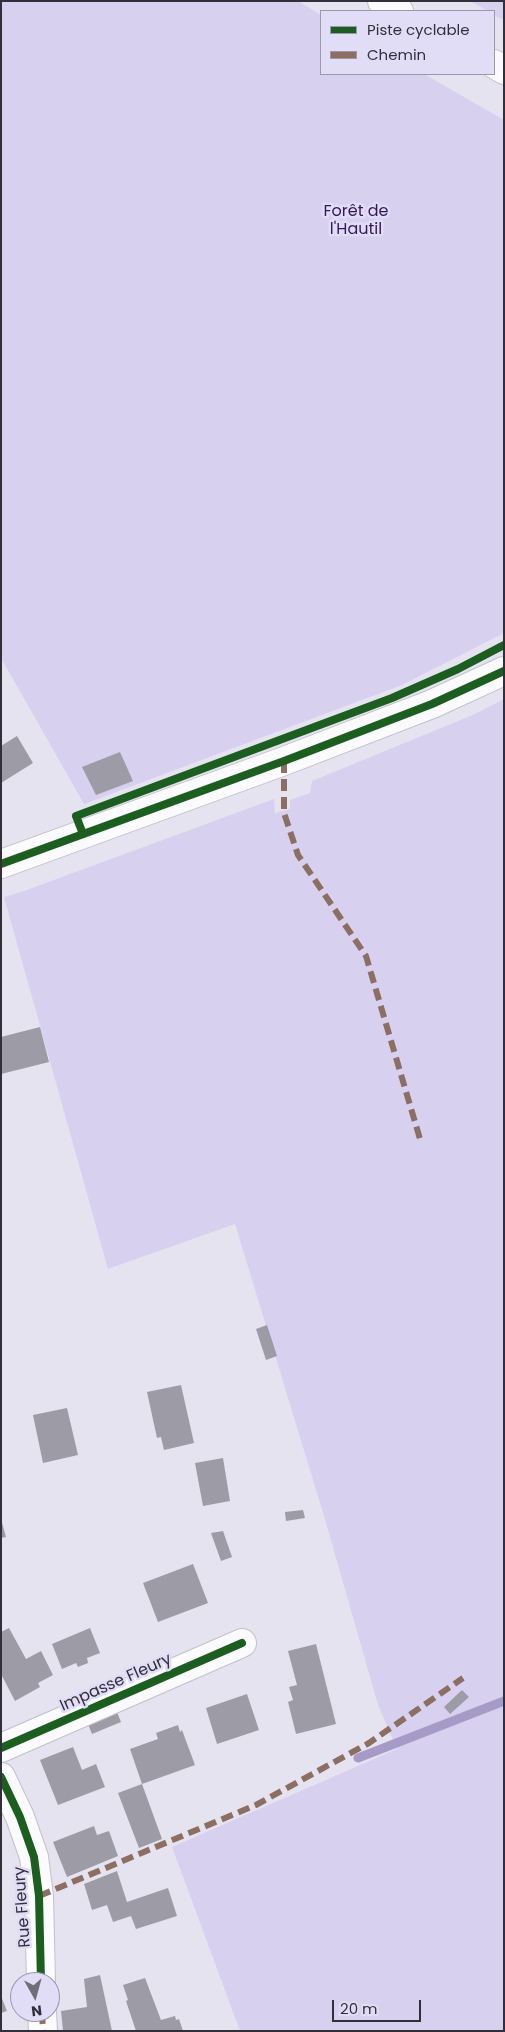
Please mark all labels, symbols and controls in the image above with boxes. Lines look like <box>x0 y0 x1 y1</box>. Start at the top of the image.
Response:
legend <box>320 10 495 75</box>
text: Piste cyclable <box>367 19 470 40</box>
text: Chemin <box>367 44 426 65</box>
park label: Forêt de l'Hautil <box>323 202 389 240</box>
street label: Impasse Fleury <box>57 1650 175 1716</box>
street label: Rue Fleury <box>11 1866 35 1948</box>
north arrow <box>10 1972 60 2022</box>
scale bar <box>335 1990 424 2022</box>
text: 20 m <box>340 1998 378 2019</box>
text: N <box>30 2000 43 2021</box>

